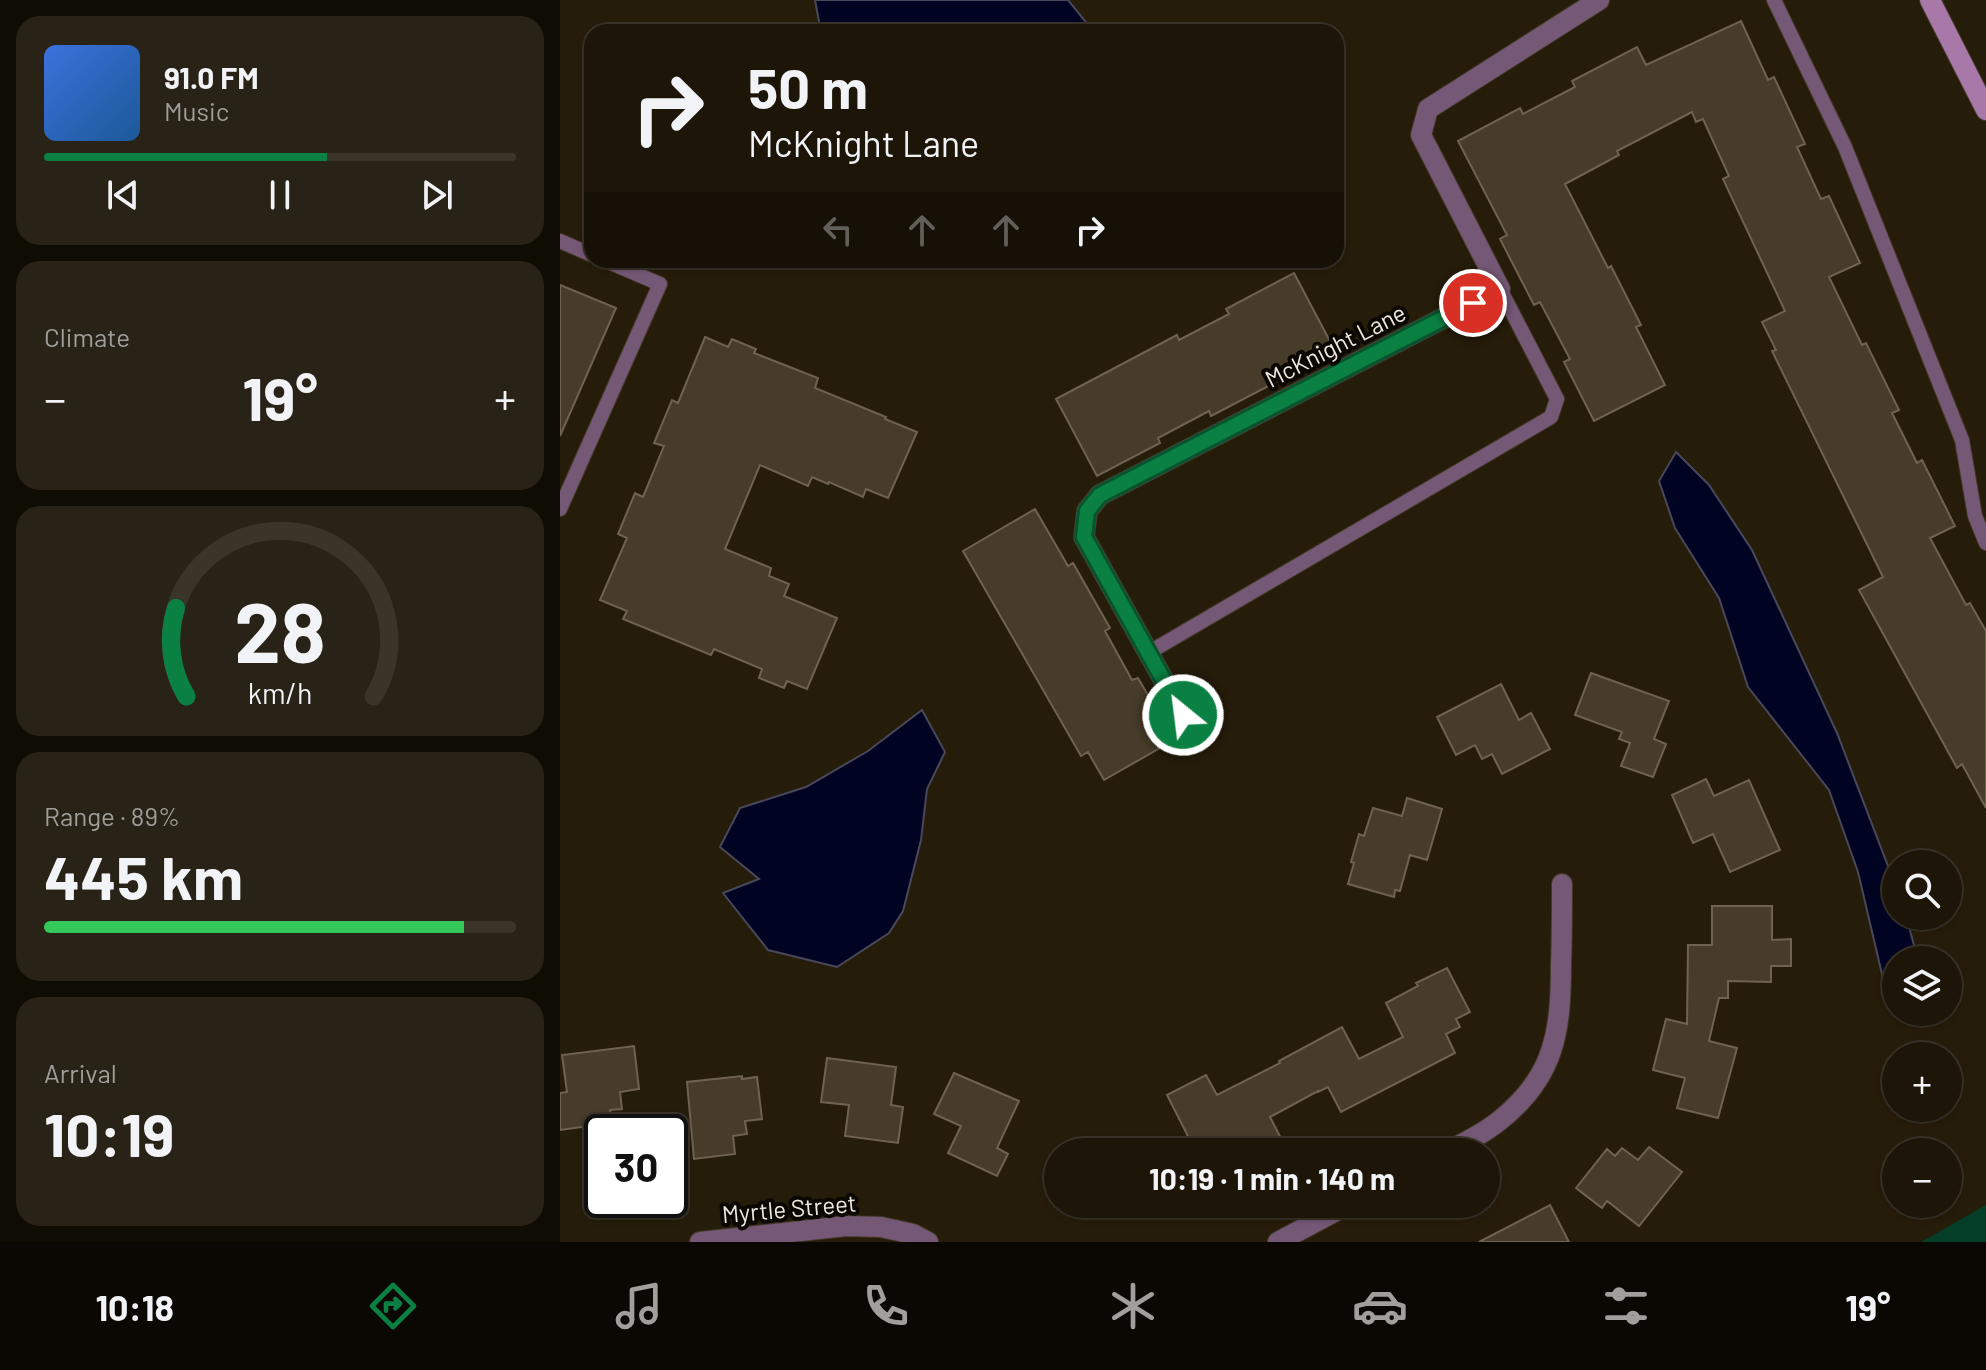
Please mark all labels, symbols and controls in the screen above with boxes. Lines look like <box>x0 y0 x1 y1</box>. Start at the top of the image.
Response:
text: 50 m <box>748 53 868 120</box>
icon: right <box>616 56 720 160</box>
text: 91.0 FM <box>164 59 259 95</box>
text: Music <box>164 95 229 126</box>
text: McKnight Lane <box>748 121 979 164</box>
icon: previous <box>101 173 145 217</box>
icon: pause <box>258 173 302 217</box>
icon: next <box>415 173 459 217</box>
icon: left <box>816 208 860 252</box>
icon: ahead <box>900 208 944 252</box>
icon: ahead <box>984 208 1028 252</box>
icon: right <box>1068 208 1112 252</box>
pin <box>1439 269 1507 337</box>
icon: arrive <box>1451 281 1495 325</box>
street label: McKnight Lane <box>1260 297 1410 393</box>
text: Climate <box>44 321 130 352</box>
text: 19° <box>242 361 318 433</box>
text: − <box>44 371 66 424</box>
text: + <box>494 371 516 424</box>
text: 28 <box>234 580 326 680</box>
position arrow <box>1141 673 1225 757</box>
text: km/h <box>248 675 312 710</box>
text: Range · 89% <box>44 800 180 831</box>
text: 445 km <box>44 840 243 912</box>
map controls <box>1882 850 1962 1218</box>
button: search <box>1882 850 1962 930</box>
button: layers <box>1882 946 1962 1026</box>
button: + <box>1882 1042 1962 1122</box>
text: Arrival <box>44 1057 117 1088</box>
text: 10:19 <box>44 1097 174 1169</box>
speed limit sign: 30 <box>584 1114 688 1218</box>
button: − <box>1882 1138 1962 1218</box>
text: 10:19 · 1 min · 140 m <box>1149 1160 1395 1196</box>
street label: Myrtle Street <box>721 1188 857 1228</box>
icon: directions <box>365 1278 421 1334</box>
icon: music <box>611 1278 667 1334</box>
icon: phone <box>858 1278 914 1334</box>
icon: climate <box>1105 1278 1161 1334</box>
icon: car <box>1352 1278 1408 1334</box>
icon: filters <box>1598 1278 1654 1334</box>
text: 10:18 <box>95 1285 174 1328</box>
text: 19° <box>1845 1285 1891 1328</box>

